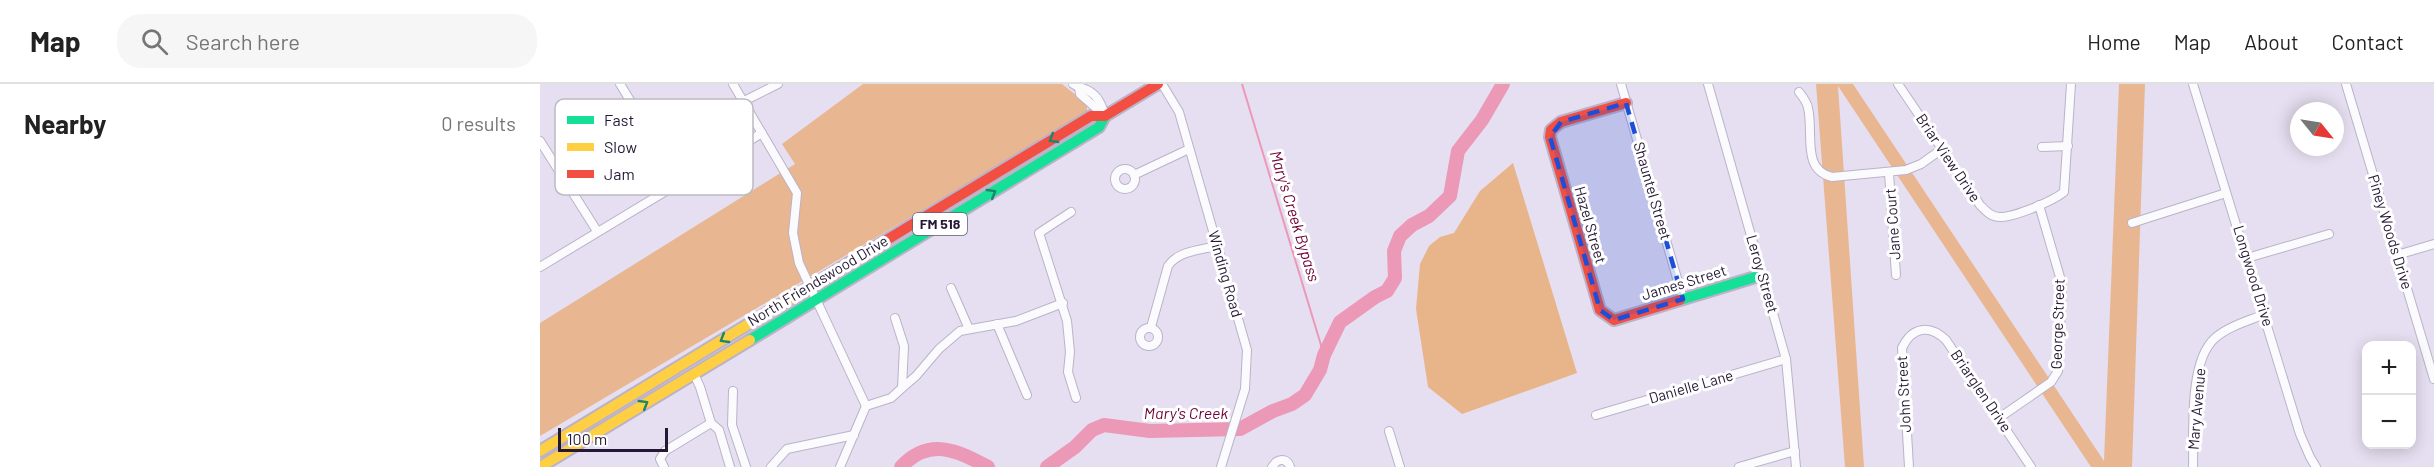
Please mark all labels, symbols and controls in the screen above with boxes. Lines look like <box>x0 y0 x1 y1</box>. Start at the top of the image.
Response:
search box <box>117 14 537 68</box>
text: Map <box>30 24 81 58</box>
icon: search <box>138 25 171 58</box>
text: Search here <box>186 28 300 54</box>
text: Home <box>2087 29 2141 54</box>
text: Map <box>2174 29 2211 54</box>
text: About <box>2244 29 2299 54</box>
text: Contact <box>2332 29 2404 54</box>
legend <box>555 99 753 195</box>
north arrow <box>2290 102 2344 156</box>
text: Nearby <box>24 108 106 139</box>
text: Fast <box>604 110 634 129</box>
street label: Briar View Drive <box>1913 110 1985 205</box>
text: 0 results <box>441 111 516 135</box>
one-way arrow <box>1049 131 1059 143</box>
text: Slow <box>604 137 637 156</box>
street label: Shauntel Street <box>1630 140 1676 242</box>
water label: Mary's Creek Bypass <box>1267 148 1325 284</box>
text: Jam <box>604 164 635 183</box>
street label: Piney Woods Drive <box>2365 172 2417 291</box>
street label: Hazel Street <box>1571 184 1611 265</box>
street label: Jane Court <box>1881 188 1903 260</box>
one-way arrow <box>986 189 996 200</box>
road number: FM 518 <box>913 213 967 235</box>
street label: Longwood Drive <box>2230 223 2278 328</box>
street label: Winding Road <box>1205 228 1247 319</box>
street label: North Friendswood Drive <box>744 231 891 329</box>
street label: Leroy Street <box>1743 232 1783 315</box>
street label: James Street <box>1639 261 1728 303</box>
street label: George Street <box>2046 278 2068 370</box>
one-way arrow <box>720 332 730 343</box>
map controls <box>2362 341 2416 449</box>
button: + <box>2362 341 2416 395</box>
street label: Briarglen Drive <box>1948 346 2016 435</box>
street label: John Street <box>1892 355 1914 433</box>
street label: Danielle Lane <box>1647 365 1735 407</box>
street label: Mary Avenue <box>2183 367 2209 450</box>
button: − <box>2362 395 2416 449</box>
one-way arrow <box>638 400 648 411</box>
water label: Mary's Creek <box>1144 403 1228 422</box>
scale bar <box>558 425 668 452</box>
text: 100 m <box>567 429 607 448</box>

